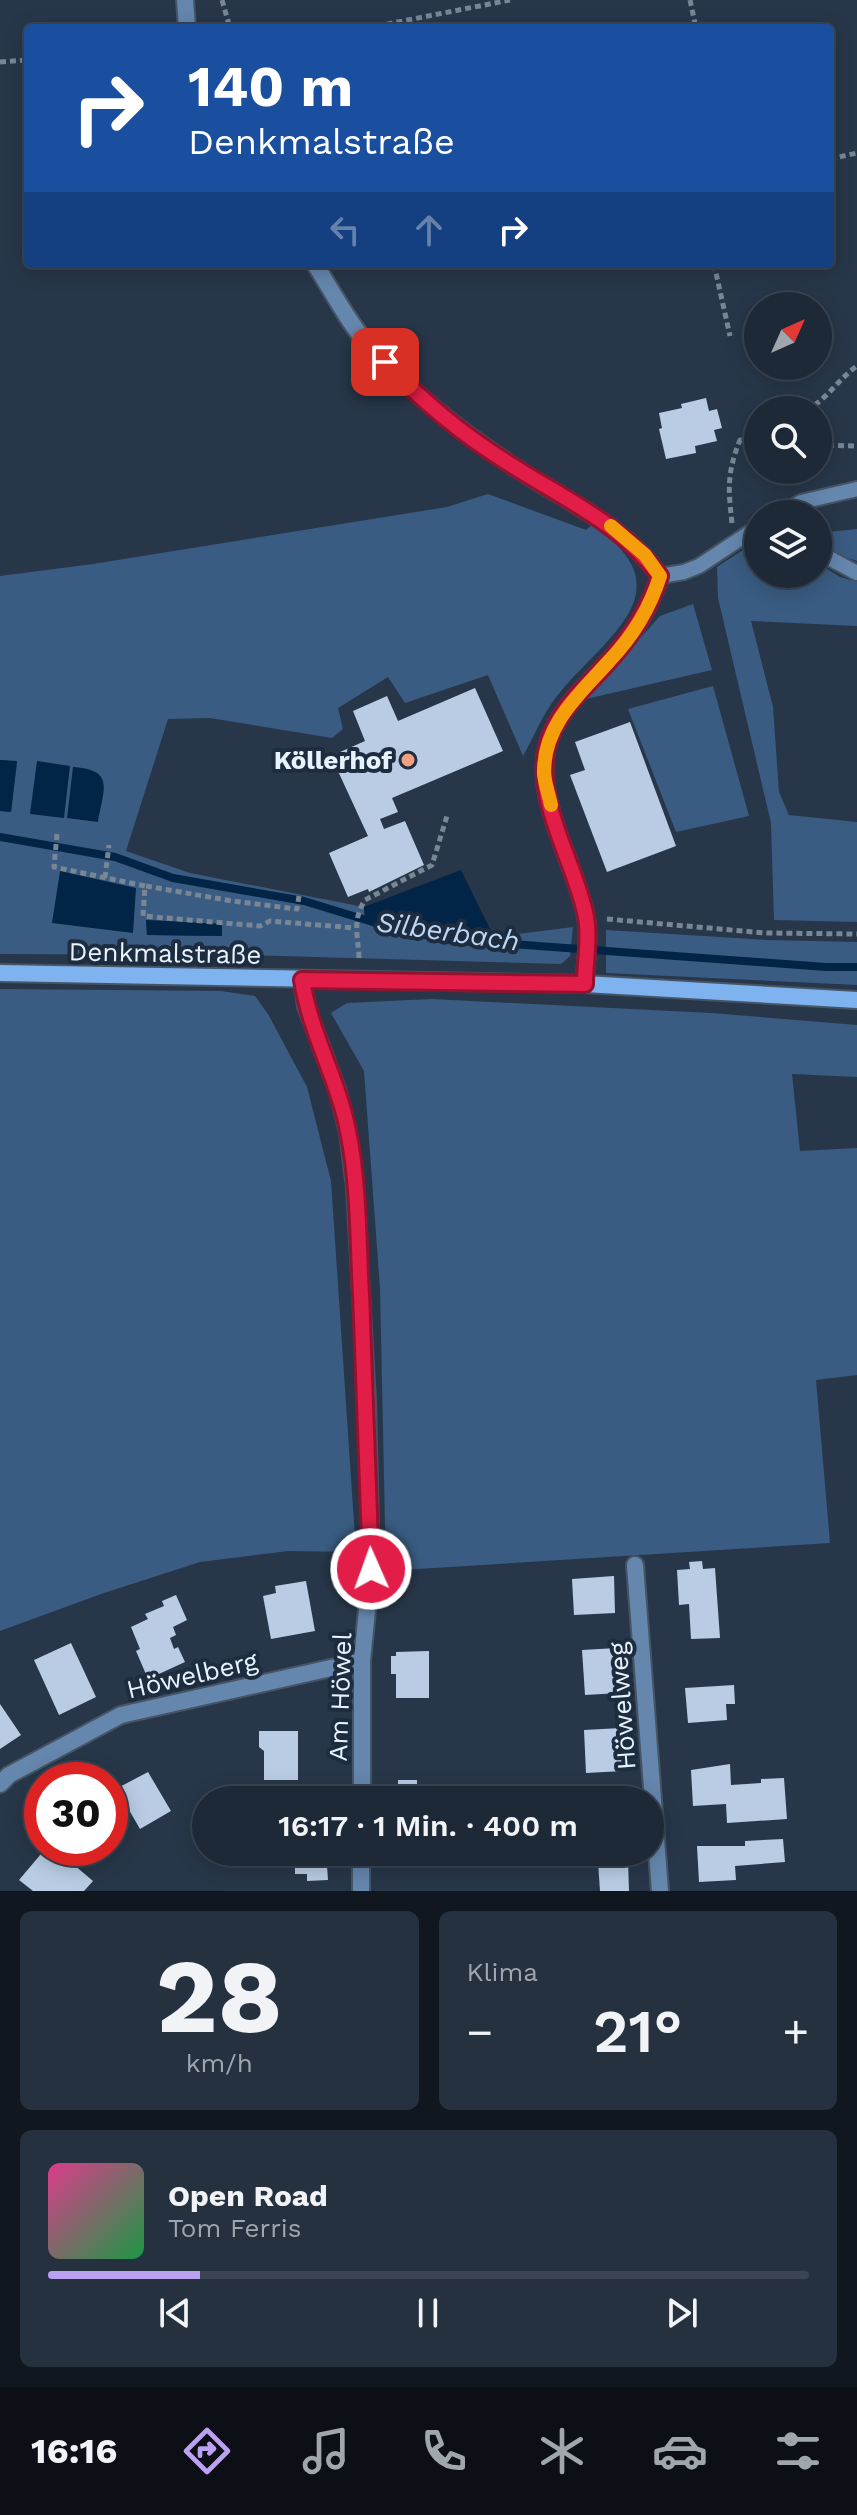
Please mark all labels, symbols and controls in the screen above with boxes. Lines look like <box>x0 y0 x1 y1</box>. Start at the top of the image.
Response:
text: 140 m <box>188 54 353 120</box>
icon: right <box>56 56 160 160</box>
text: Denkmalstraße <box>188 121 455 163</box>
icon: left <box>323 208 367 252</box>
icon: ahead <box>407 208 451 252</box>
icon: right <box>491 208 535 252</box>
north arrow <box>744 292 832 380</box>
map controls <box>744 292 832 588</box>
pin <box>351 328 419 396</box>
icon: arrive <box>363 340 407 384</box>
button: search <box>744 396 832 484</box>
button: layers <box>744 500 832 588</box>
place label: Köllerhof <box>274 745 392 775</box>
marker: Köllerhof <box>399 751 417 769</box>
water label: Silberbach <box>374 905 522 958</box>
street label: Denkmalstraße <box>68 936 262 970</box>
position arrow <box>329 1527 413 1611</box>
street label: Am Höwel <box>323 1632 357 1762</box>
street label: Höwelweg <box>603 1641 641 1771</box>
street label: Höwelberg <box>124 1645 261 1705</box>
speed limit sign: 30 <box>24 1762 128 1866</box>
text: 16:17 · 1 Min. · 400 m <box>278 1808 578 1843</box>
text: 28 <box>156 1935 283 2057</box>
text: Klima <box>467 1957 538 1987</box>
text: 21° <box>593 1996 682 2067</box>
text: − <box>467 2006 493 2058</box>
text: + <box>782 2006 809 2058</box>
text: km/h <box>186 2048 253 2078</box>
text: Open Road <box>168 2178 328 2213</box>
text: Tom Ferris <box>168 2213 301 2243</box>
icon: previous <box>153 2291 197 2335</box>
icon: pause <box>406 2291 450 2335</box>
icon: next <box>660 2291 704 2335</box>
icon: directions <box>179 2423 235 2479</box>
icon: music <box>298 2423 354 2479</box>
icon: phone <box>416 2423 472 2479</box>
icon: climate <box>534 2423 590 2479</box>
icon: car <box>652 2423 708 2479</box>
icon: filters <box>770 2423 826 2479</box>
text: 16:16 <box>31 2430 117 2472</box>

